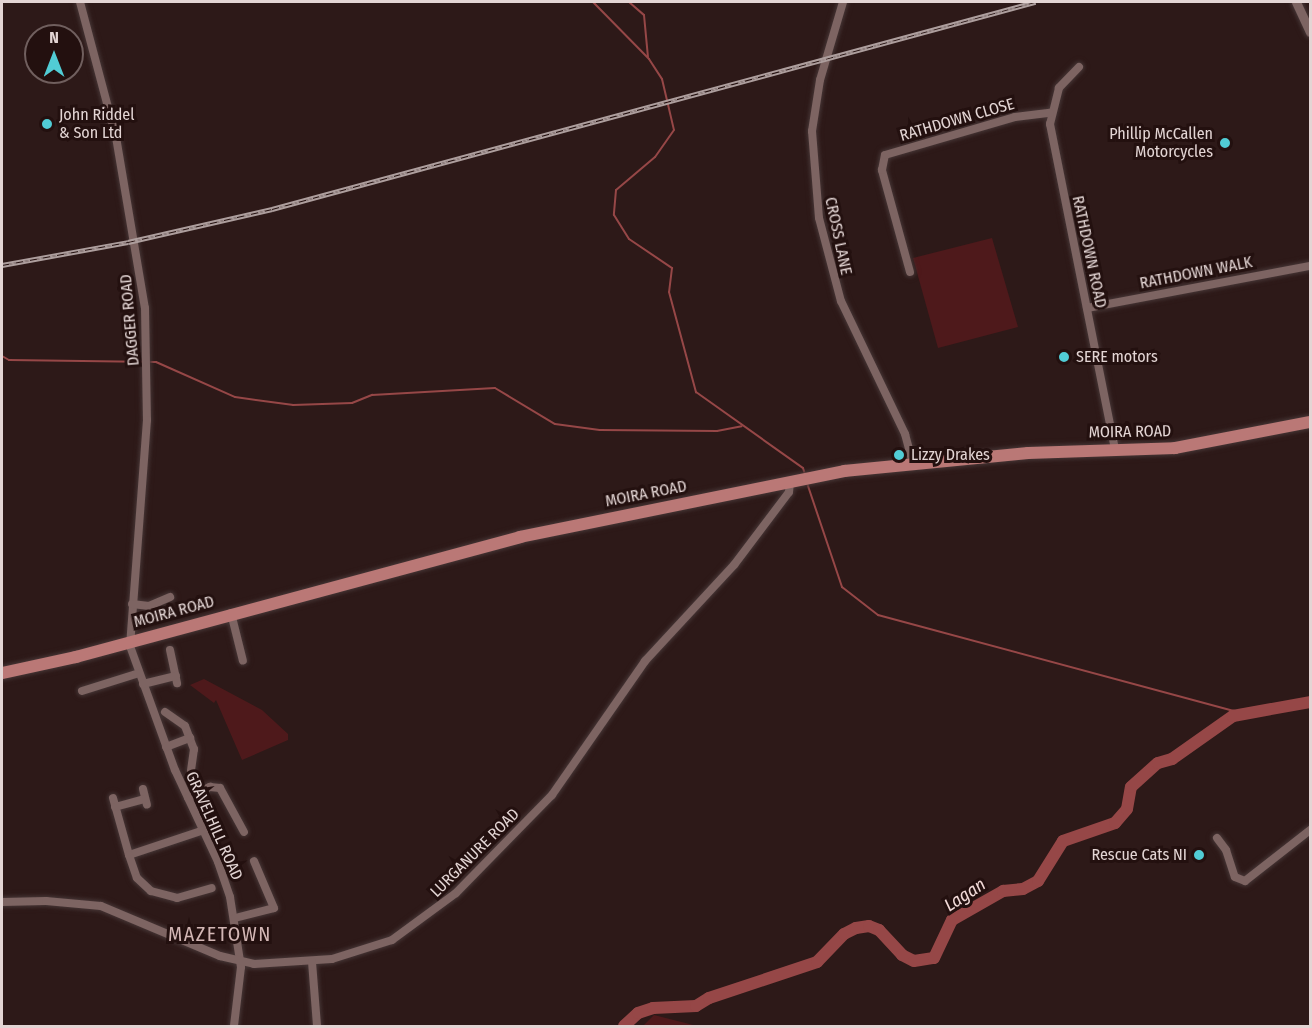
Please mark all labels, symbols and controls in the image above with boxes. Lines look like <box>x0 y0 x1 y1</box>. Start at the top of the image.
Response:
north arrow <box>24 24 84 84</box>
text: N <box>49 28 59 47</box>
street label: RATHDOWN CLOSE <box>898 94 1016 146</box>
place label: John Riddel & Son Ltd <box>59 105 134 143</box>
marker: John Riddel & Son Ltd <box>40 117 54 131</box>
place label: Phillip McCallen Motorcycles <box>1109 124 1213 162</box>
marker: Phillip McCallen Motorcycles <box>1218 136 1232 150</box>
street label: RATHDOWN ROAD <box>1068 194 1110 310</box>
street label: CROSS LANE <box>820 195 856 277</box>
street label: RATHDOWN WALK <box>1138 253 1254 293</box>
street label: DAGGER ROAD <box>116 273 144 367</box>
place label: SERE motors <box>1076 347 1158 367</box>
marker: SERE motors <box>1057 350 1071 364</box>
street label: MOIRA ROAD <box>1089 422 1171 442</box>
place label: Lizzy Drakes <box>911 445 990 465</box>
marker: Lizzy Drakes <box>892 448 906 462</box>
street label: MOIRA ROAD <box>604 477 688 511</box>
street label: MOIRA ROAD <box>132 592 216 632</box>
street label: GRAVELHILL ROAD <box>181 769 247 883</box>
street label: LURGANURE ROAD <box>427 805 523 901</box>
place label: Rescue Cats NI <box>1091 845 1187 865</box>
marker: Rescue Cats NI <box>1192 848 1206 862</box>
water label: Lagan <box>940 874 990 916</box>
district label: MAZETOWN <box>168 922 272 946</box>

